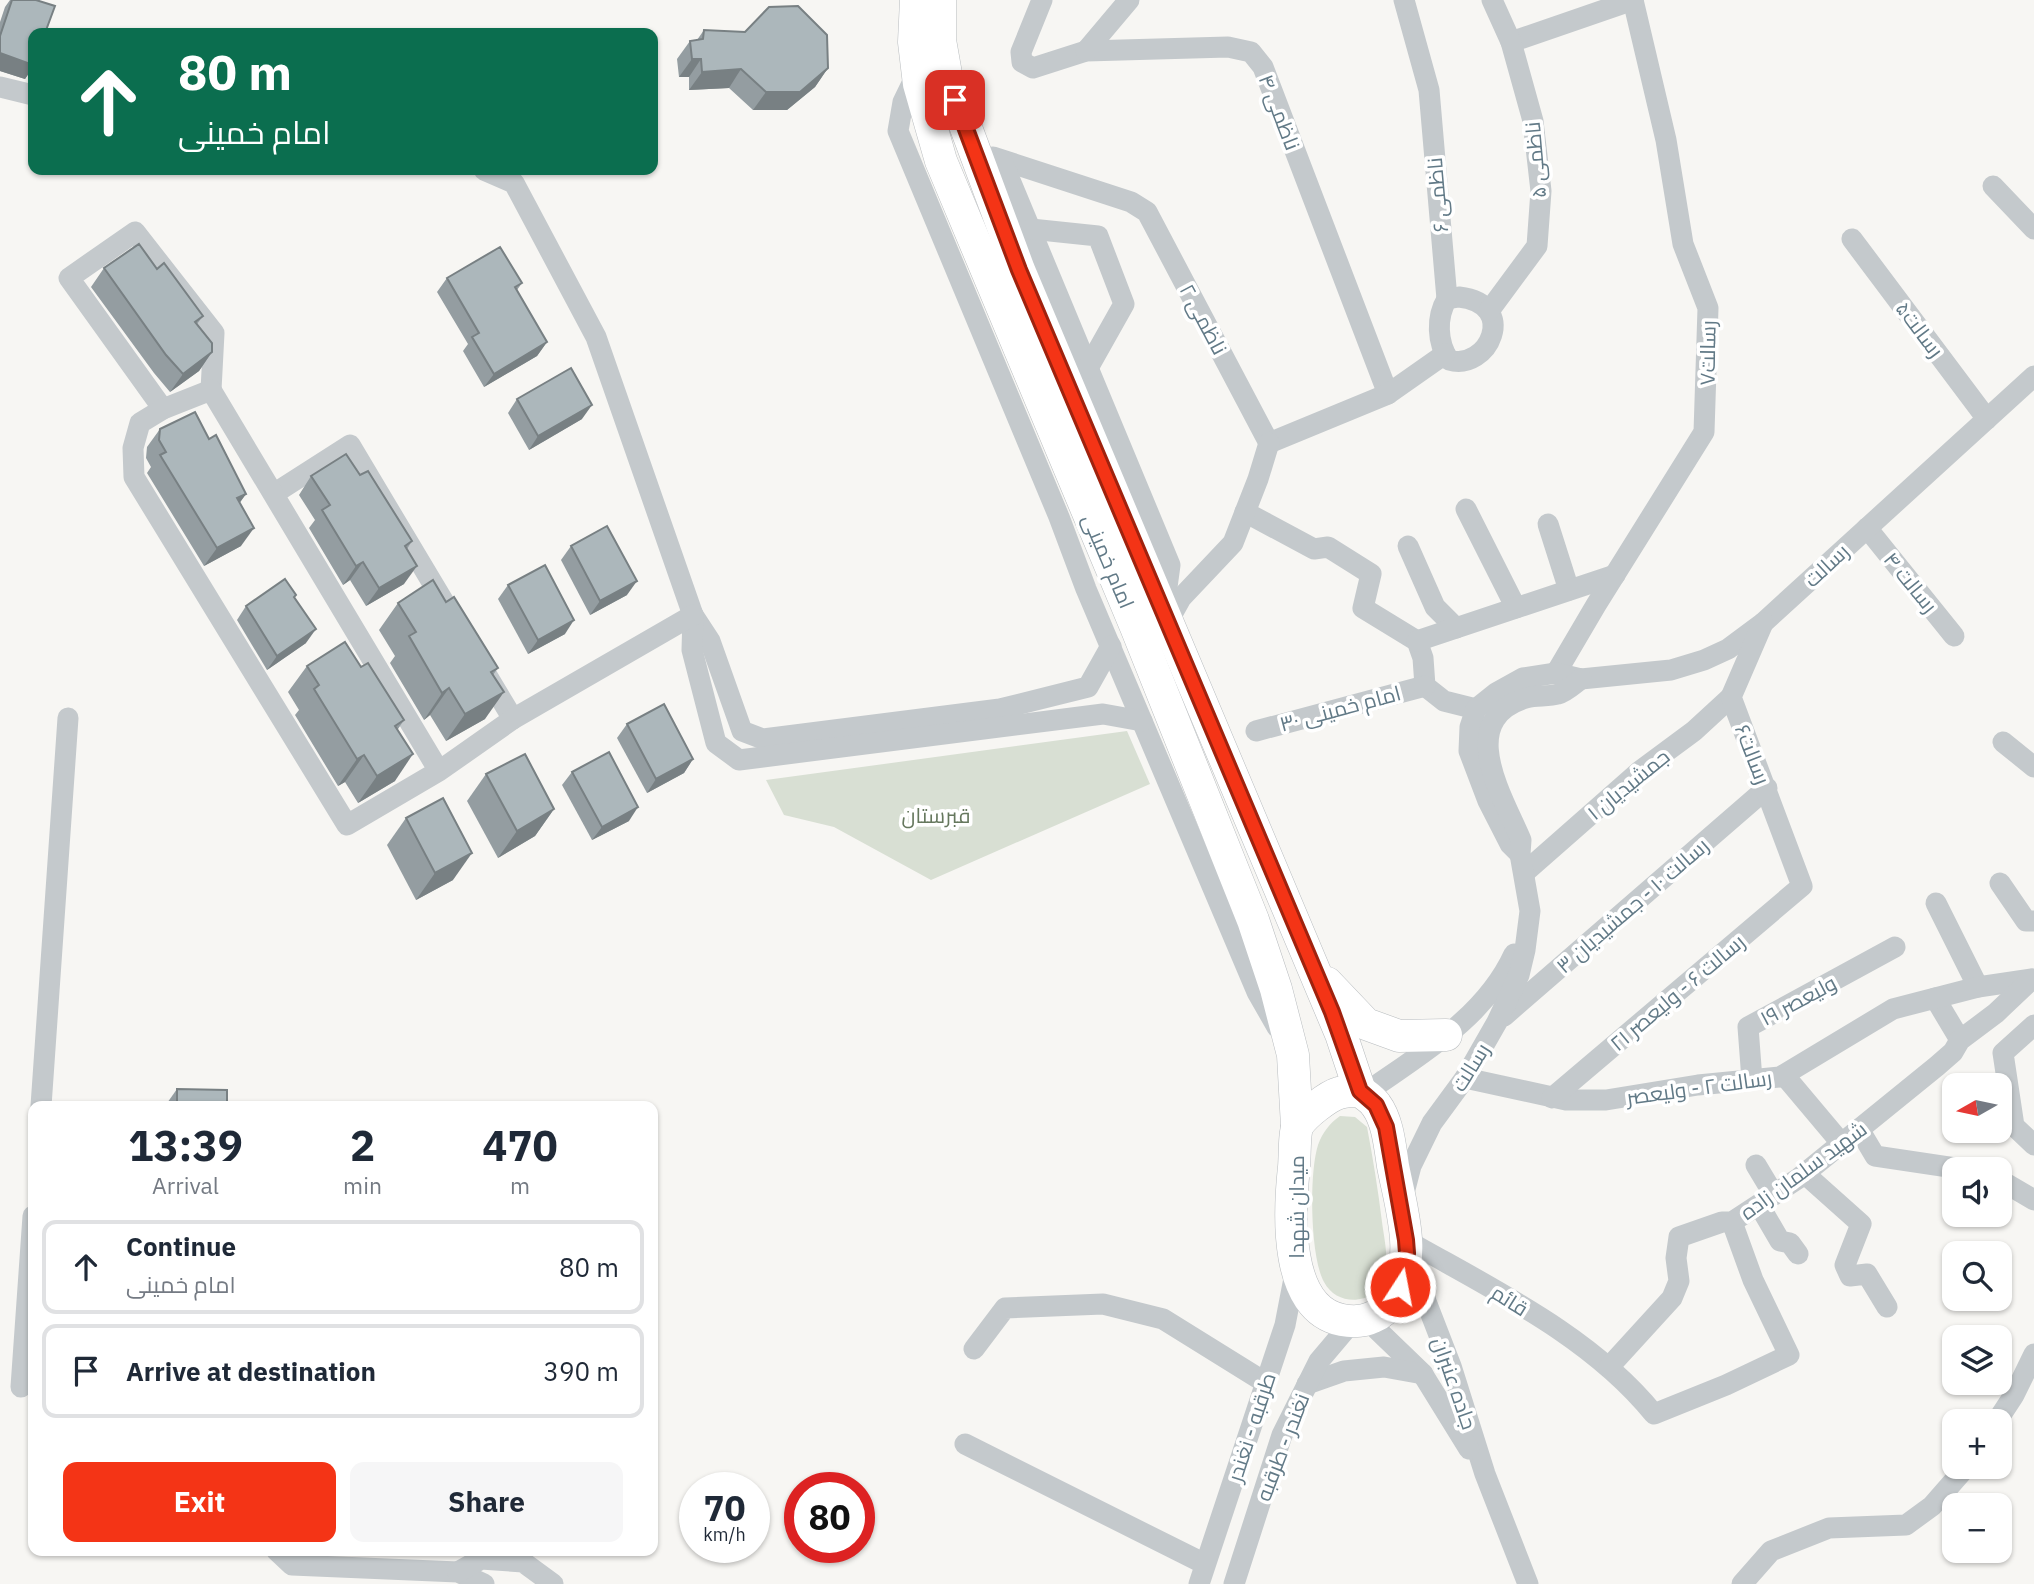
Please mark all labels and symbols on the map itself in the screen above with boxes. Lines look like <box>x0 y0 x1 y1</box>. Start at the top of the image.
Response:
pin <box>925 70 985 130</box>
street label: ناظمی ۴ <box>1253 70 1307 154</box>
street label: ناظمی ۵ <box>1518 121 1552 199</box>
street label: ناظمی ۶ <box>1420 156 1454 234</box>
street label: ناظمی ۲ <box>1174 279 1234 359</box>
street label: رسالت۵ <box>1890 295 1950 363</box>
street label: رسالت۷ <box>1692 320 1722 386</box>
street label: امام خمینی <box>1076 509 1141 613</box>
street label: رسالت <box>1797 537 1855 593</box>
street label: رسالت ۴ <box>1878 546 1944 618</box>
street label: امام خمینی ۳۰ <box>1276 678 1404 739</box>
street label: رسالت۶ <box>1729 720 1777 788</box>
street label: جمشیدیان ۱ <box>1581 742 1675 826</box>
park label: قبرستان <box>902 801 970 829</box>
street label: رسالت ۱۰ - جمشیدیان ۳ <box>1550 831 1714 979</box>
street label: رسالت ۶ - ولیعصر ۲۱ <box>1604 927 1750 1057</box>
street label: ولیعصر ۱۹ <box>1755 968 1841 1032</box>
street label: رسالت <box>1444 1038 1496 1096</box>
street label: رسالت ۲ - ولیعصر <box>1623 1063 1774 1111</box>
north arrow <box>1942 1073 2012 1143</box>
street label: شهید سلمان زاده <box>1734 1115 1872 1225</box>
street label: میدان شهدا <box>1282 1155 1310 1259</box>
position arrow <box>1363 1250 1437 1324</box>
street label: قائم <box>1486 1278 1534 1323</box>
street label: جاده عنبران <box>1426 1333 1484 1433</box>
street label: طرقبه - نغندر <box>1220 1369 1282 1486</box>
street label: نغندر - طرقبه <box>1249 1389 1315 1505</box>
speed limit sign: 80 <box>784 1472 875 1563</box>

